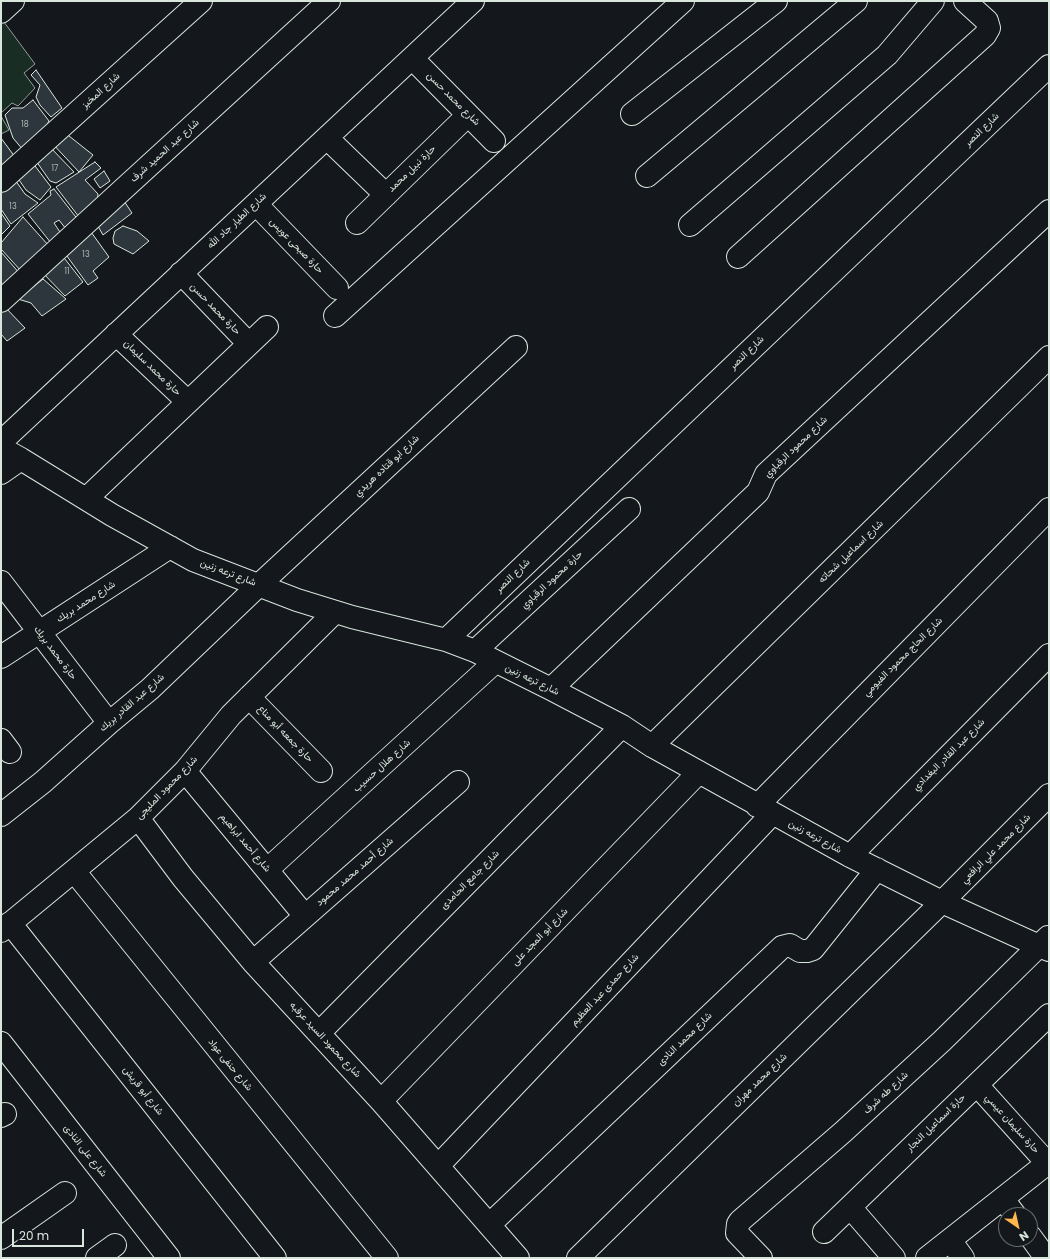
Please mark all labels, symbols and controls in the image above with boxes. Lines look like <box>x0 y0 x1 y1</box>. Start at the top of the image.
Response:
street label: شارع محمد حسن <box>424 70 482 128</box>
street label: شارع المخبز <box>79 71 123 111</box>
street label: شارع النصر <box>962 110 1002 150</box>
street label: شارع عبد الحميد شرف <box>128 117 202 185</box>
house number: 18 <box>21 120 29 130</box>
street label: حارة نبيل محمد <box>385 143 439 195</box>
house number: 17 <box>52 164 58 174</box>
street label: شارع الطيار جاد الله <box>205 191 269 251</box>
house number: 13 <box>9 202 17 212</box>
street label: حارة صبحى عويس <box>267 216 325 276</box>
house number: 13 <box>82 250 90 260</box>
house number: 11 <box>64 267 70 277</box>
street label: حارة محمد حسن <box>187 281 243 337</box>
street label: شارع النصر <box>727 333 767 373</box>
street label: حارة محمد سليمان <box>121 338 183 398</box>
street label: شارع محمود الرقباوي <box>762 414 830 480</box>
street label: شارع ابو قتاده هريدي <box>352 433 422 499</box>
street label: شارع اسماعيل شحاته <box>816 518 886 586</box>
street label: حارة محمود الرقباوي <box>519 548 585 612</box>
street label: شارع النصر <box>493 556 533 596</box>
street label: شارع ترعه زنين <box>198 557 258 589</box>
street label: شارع محمد بريك <box>54 579 118 625</box>
street label: شارع الحاج محمود الفيومي <box>861 615 945 699</box>
street label: حارة محمد بريك <box>31 624 79 682</box>
street label: شارع ترعه زنين <box>503 662 561 698</box>
street label: شارع عبد القادر بريك <box>97 672 167 734</box>
street label: حارة جمعه أبو مناع <box>255 703 315 765</box>
street label: شارع عبد القادر البغدادي <box>910 716 988 794</box>
street label: شارع هلال حسيب <box>351 737 413 795</box>
street label: شارع محمود المليجى <box>134 754 200 822</box>
street label: شارع أحمد ابراهيم <box>217 811 273 875</box>
street label: شارع محمد علي الرافعي <box>959 812 1033 886</box>
street label: شارع ترعه زنين <box>786 818 844 856</box>
street label: شارع أحمد محمد محمود <box>314 835 396 909</box>
street label: شارع جامع الحامدى <box>438 848 502 912</box>
street label: شارع أبو المجد على <box>509 906 571 968</box>
street label: شارع حمدى عبد العظيم <box>568 951 642 1029</box>
street label: شارع محمود السيد عرقبه <box>287 1000 363 1080</box>
street label: شارع محمد النادى <box>655 1010 715 1068</box>
street label: شارع حنفى عواد <box>205 1036 255 1094</box>
street label: شارع محمد مهران <box>730 1051 790 1109</box>
street label: شارع أبو قريش <box>120 1064 166 1118</box>
street label: شارع طه شرف <box>861 1069 911 1117</box>
street label: حارة اسماعيل النجار <box>904 1092 968 1154</box>
street label: حارة سليمان عيسي <box>982 1092 1042 1156</box>
street label: شارع على النادى <box>61 1122 109 1180</box>
north arrow <box>998 1207 1038 1247</box>
scale bar <box>14 1221 86 1247</box>
text: 20 m <box>19 1227 49 1244</box>
text: N <box>1016 1227 1032 1245</box>

